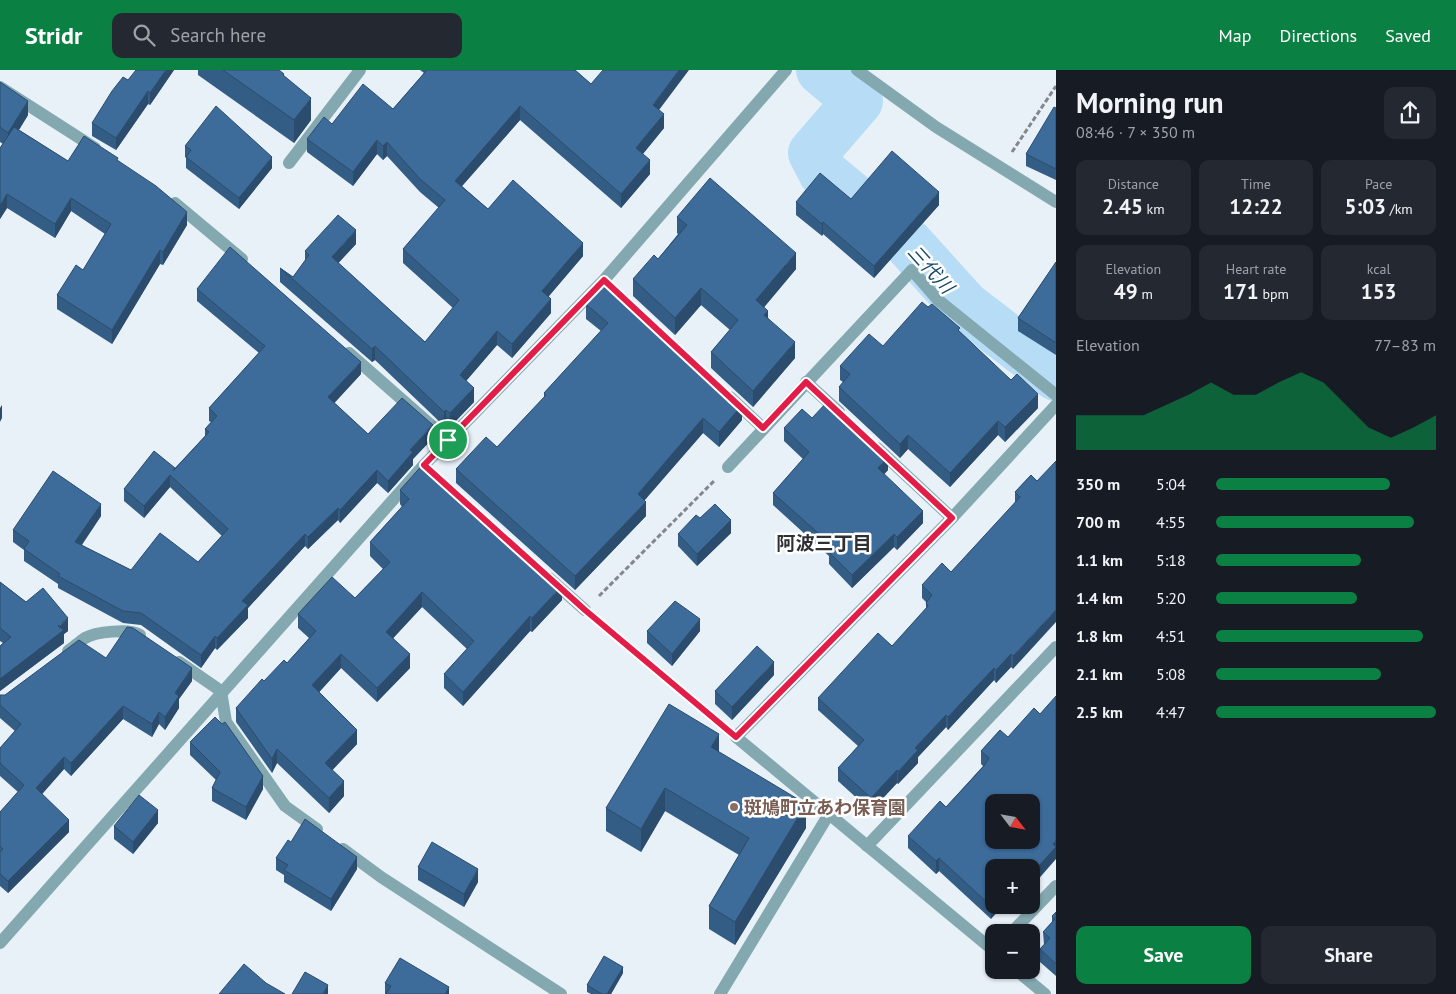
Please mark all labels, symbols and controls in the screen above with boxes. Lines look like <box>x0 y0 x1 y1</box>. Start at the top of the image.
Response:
search box <box>112 13 462 58</box>
text: Stridr <box>25 20 82 51</box>
icon: search <box>130 21 158 49</box>
text: Search here <box>170 23 266 47</box>
text: Map <box>1219 24 1251 47</box>
text: Directions <box>1279 24 1357 47</box>
text: Saved <box>1385 24 1431 47</box>
text: Morning run <box>1076 84 1224 121</box>
button: share <box>1384 87 1436 139</box>
text: 08:46 · 7 × 350 m <box>1076 122 1195 142</box>
text: Distance <box>1108 175 1159 193</box>
text: Time <box>1241 175 1271 193</box>
text: Pace <box>1365 175 1392 193</box>
text: 2.45 <box>1102 193 1143 220</box>
text: 12:22 <box>1229 193 1283 220</box>
text: 5:03 <box>1345 193 1386 220</box>
text: km <box>1143 200 1165 218</box>
text: /km <box>1386 200 1413 218</box>
water label: 三代川 <box>903 240 960 300</box>
text: Elevation <box>1105 260 1161 278</box>
text: Heart rate <box>1226 260 1286 278</box>
text: kcal <box>1367 260 1391 278</box>
text: 49 <box>1114 278 1138 305</box>
text: 171 <box>1223 278 1259 305</box>
text: 153 <box>1361 278 1397 305</box>
text: m <box>1138 285 1153 303</box>
text: bpm <box>1259 285 1289 303</box>
text: Elevation <box>1076 335 1140 355</box>
text: 77–83 m <box>1374 335 1436 355</box>
pin <box>427 419 469 461</box>
icon: arrive <box>434 426 462 454</box>
text: 350 m <box>1076 474 1120 494</box>
text: 5:04 <box>1156 474 1186 494</box>
text: 700 m <box>1076 512 1120 532</box>
text: 4:55 <box>1156 512 1186 532</box>
district label: 阿波三丁目 <box>776 531 872 555</box>
text: 1.1 km <box>1076 550 1123 570</box>
text: 5:18 <box>1156 550 1186 570</box>
text: 1.4 km <box>1076 588 1123 608</box>
text: 5:20 <box>1156 588 1186 608</box>
text: 1.8 km <box>1076 626 1123 646</box>
text: 4:51 <box>1156 626 1186 646</box>
text: 2.1 km <box>1076 664 1123 684</box>
text: 5:08 <box>1156 664 1186 684</box>
text: 2.5 km <box>1076 702 1123 722</box>
text: 4:47 <box>1156 702 1186 722</box>
north arrow <box>985 794 1040 849</box>
map controls <box>985 794 1040 979</box>
place label: 斑鳩町立あわ保育園 <box>744 796 906 819</box>
marker: 斑鳩町立あわ保育園 <box>728 801 740 813</box>
button: + <box>985 859 1040 914</box>
button: − <box>985 924 1040 979</box>
button: Save <box>1076 926 1251 984</box>
button: Share <box>1261 926 1436 984</box>

